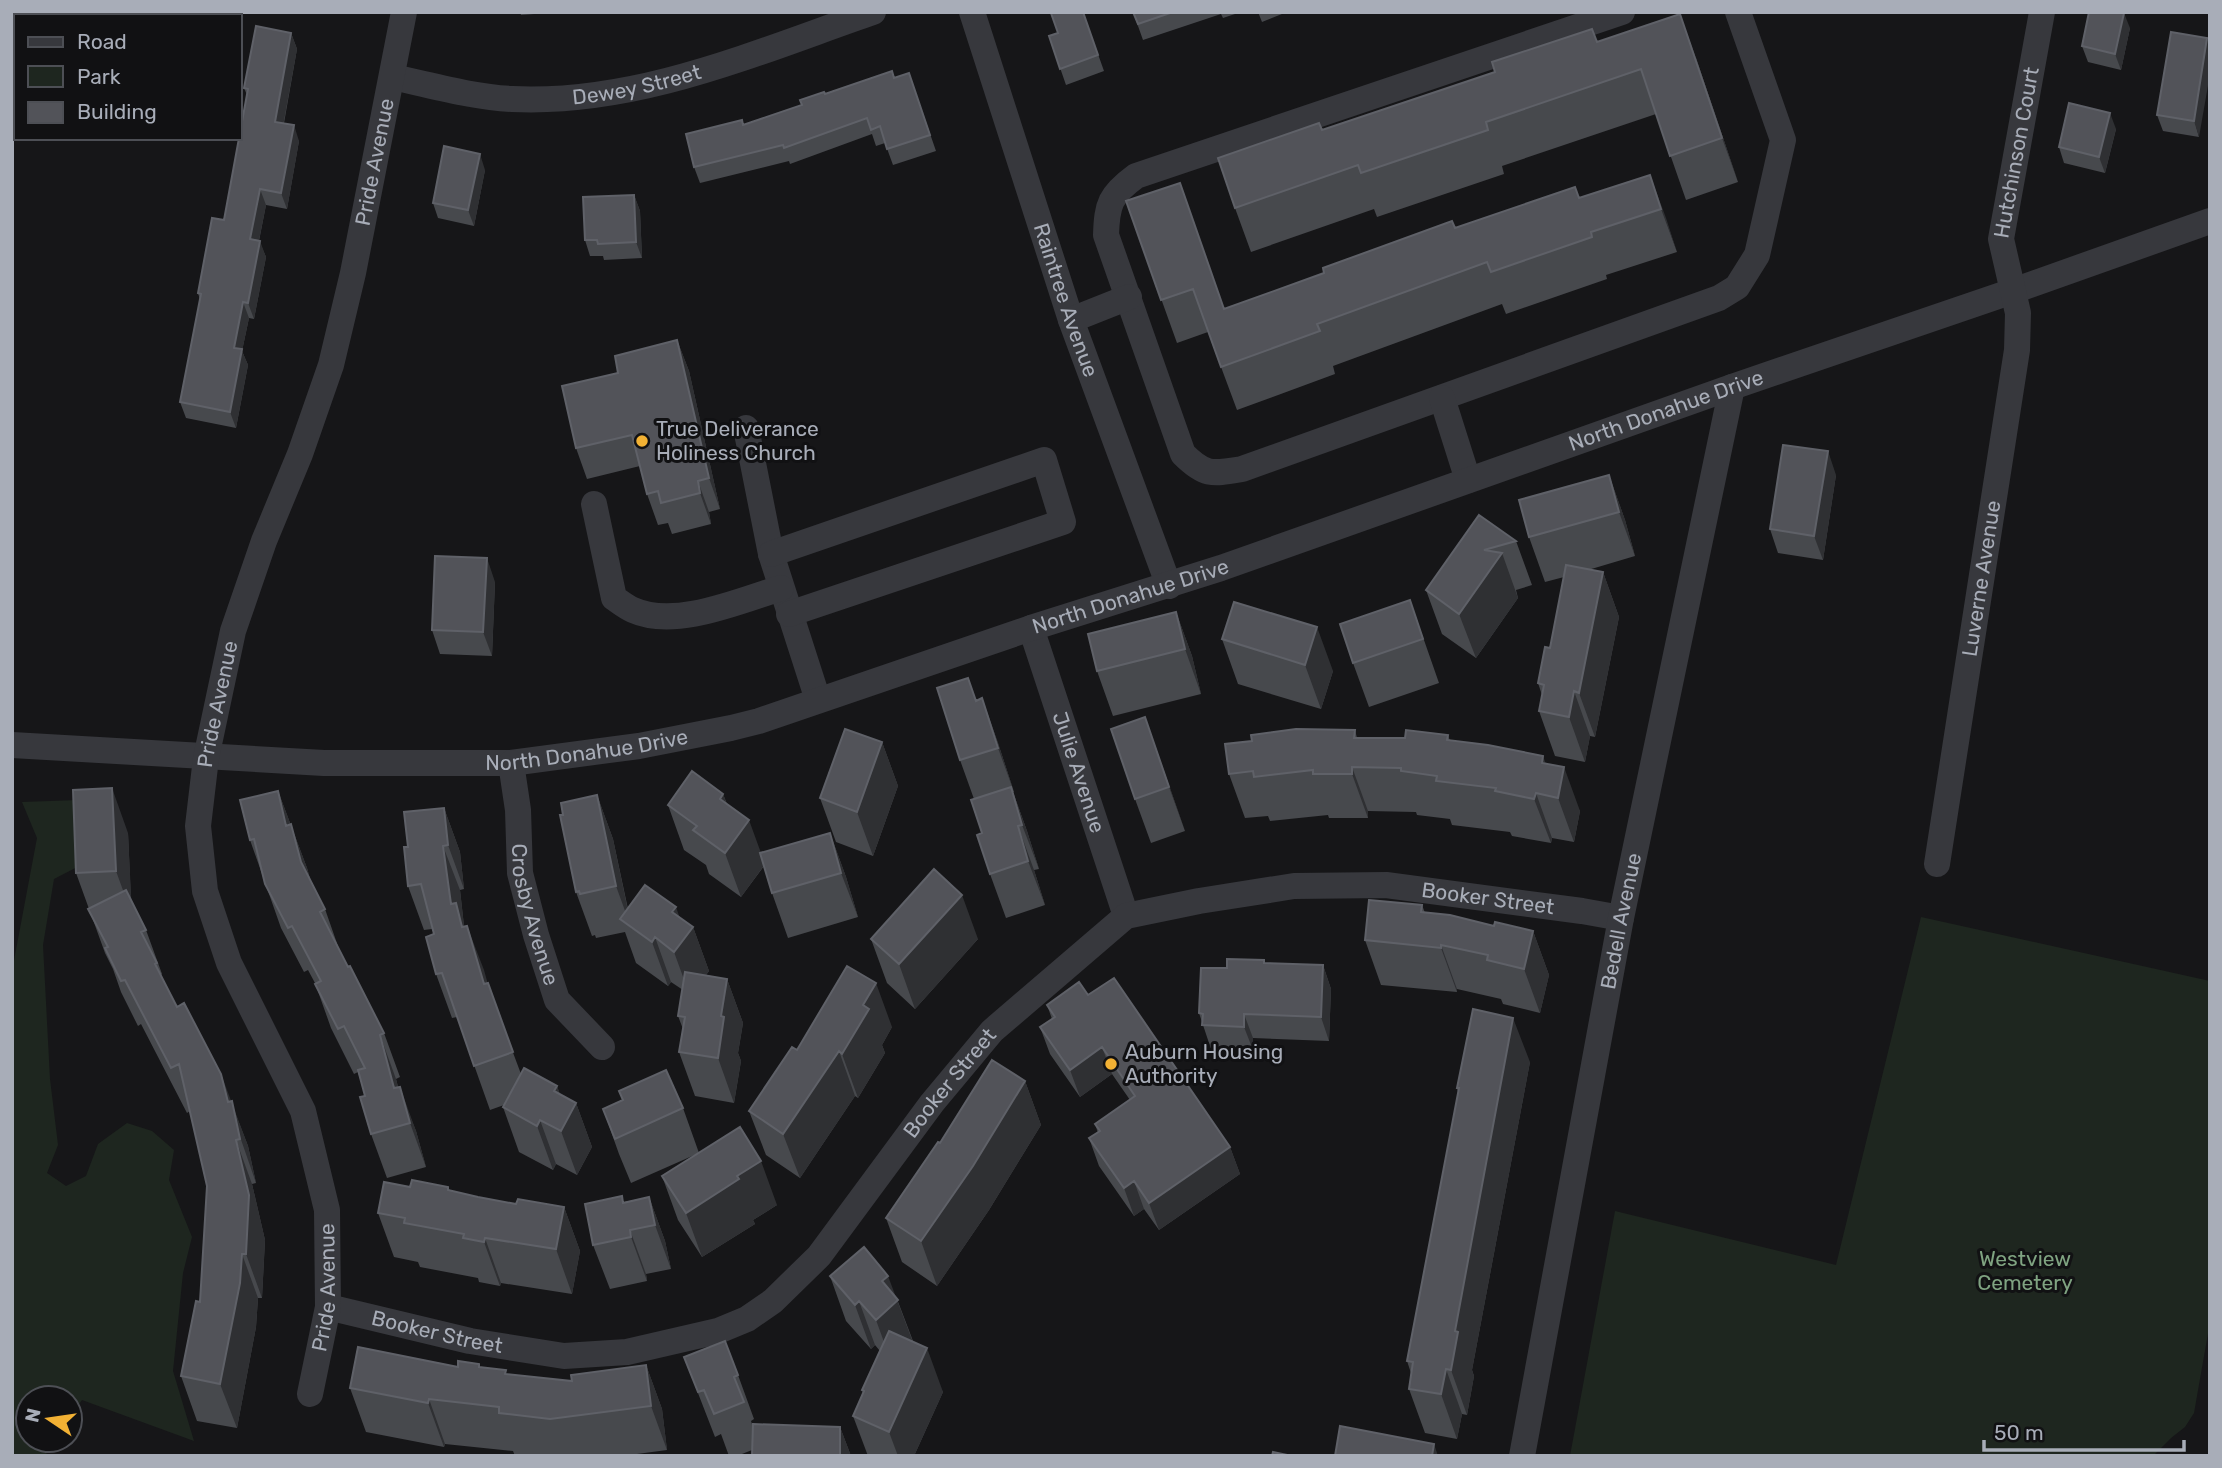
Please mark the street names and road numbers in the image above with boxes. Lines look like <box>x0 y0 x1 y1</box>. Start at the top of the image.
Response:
street label: Dewey Street <box>571 59 704 110</box>
street label: Hutchinson Court <box>1988 65 2044 240</box>
street label: Pride Avenue <box>350 96 399 228</box>
street label: Raintree Avenue <box>1029 220 1104 380</box>
street label: North Donahue Drive <box>1565 364 1766 456</box>
street label: Luverne Avenue <box>1956 498 2005 658</box>
street label: North Donahue Drive <box>1029 553 1232 639</box>
street label: Pride Avenue <box>192 638 243 769</box>
street label: Julie Avenue <box>1047 708 1111 836</box>
street label: North Donahue Drive <box>485 724 690 775</box>
street label: Crosby Avenue <box>507 843 564 989</box>
street label: Bedell Avenue <box>1595 851 1646 991</box>
street label: Booker Street <box>1420 877 1556 919</box>
street label: Booker Street <box>898 1023 1001 1142</box>
street label: Pride Avenue <box>306 1223 341 1354</box>
street label: Booker Street <box>369 1305 504 1358</box>

